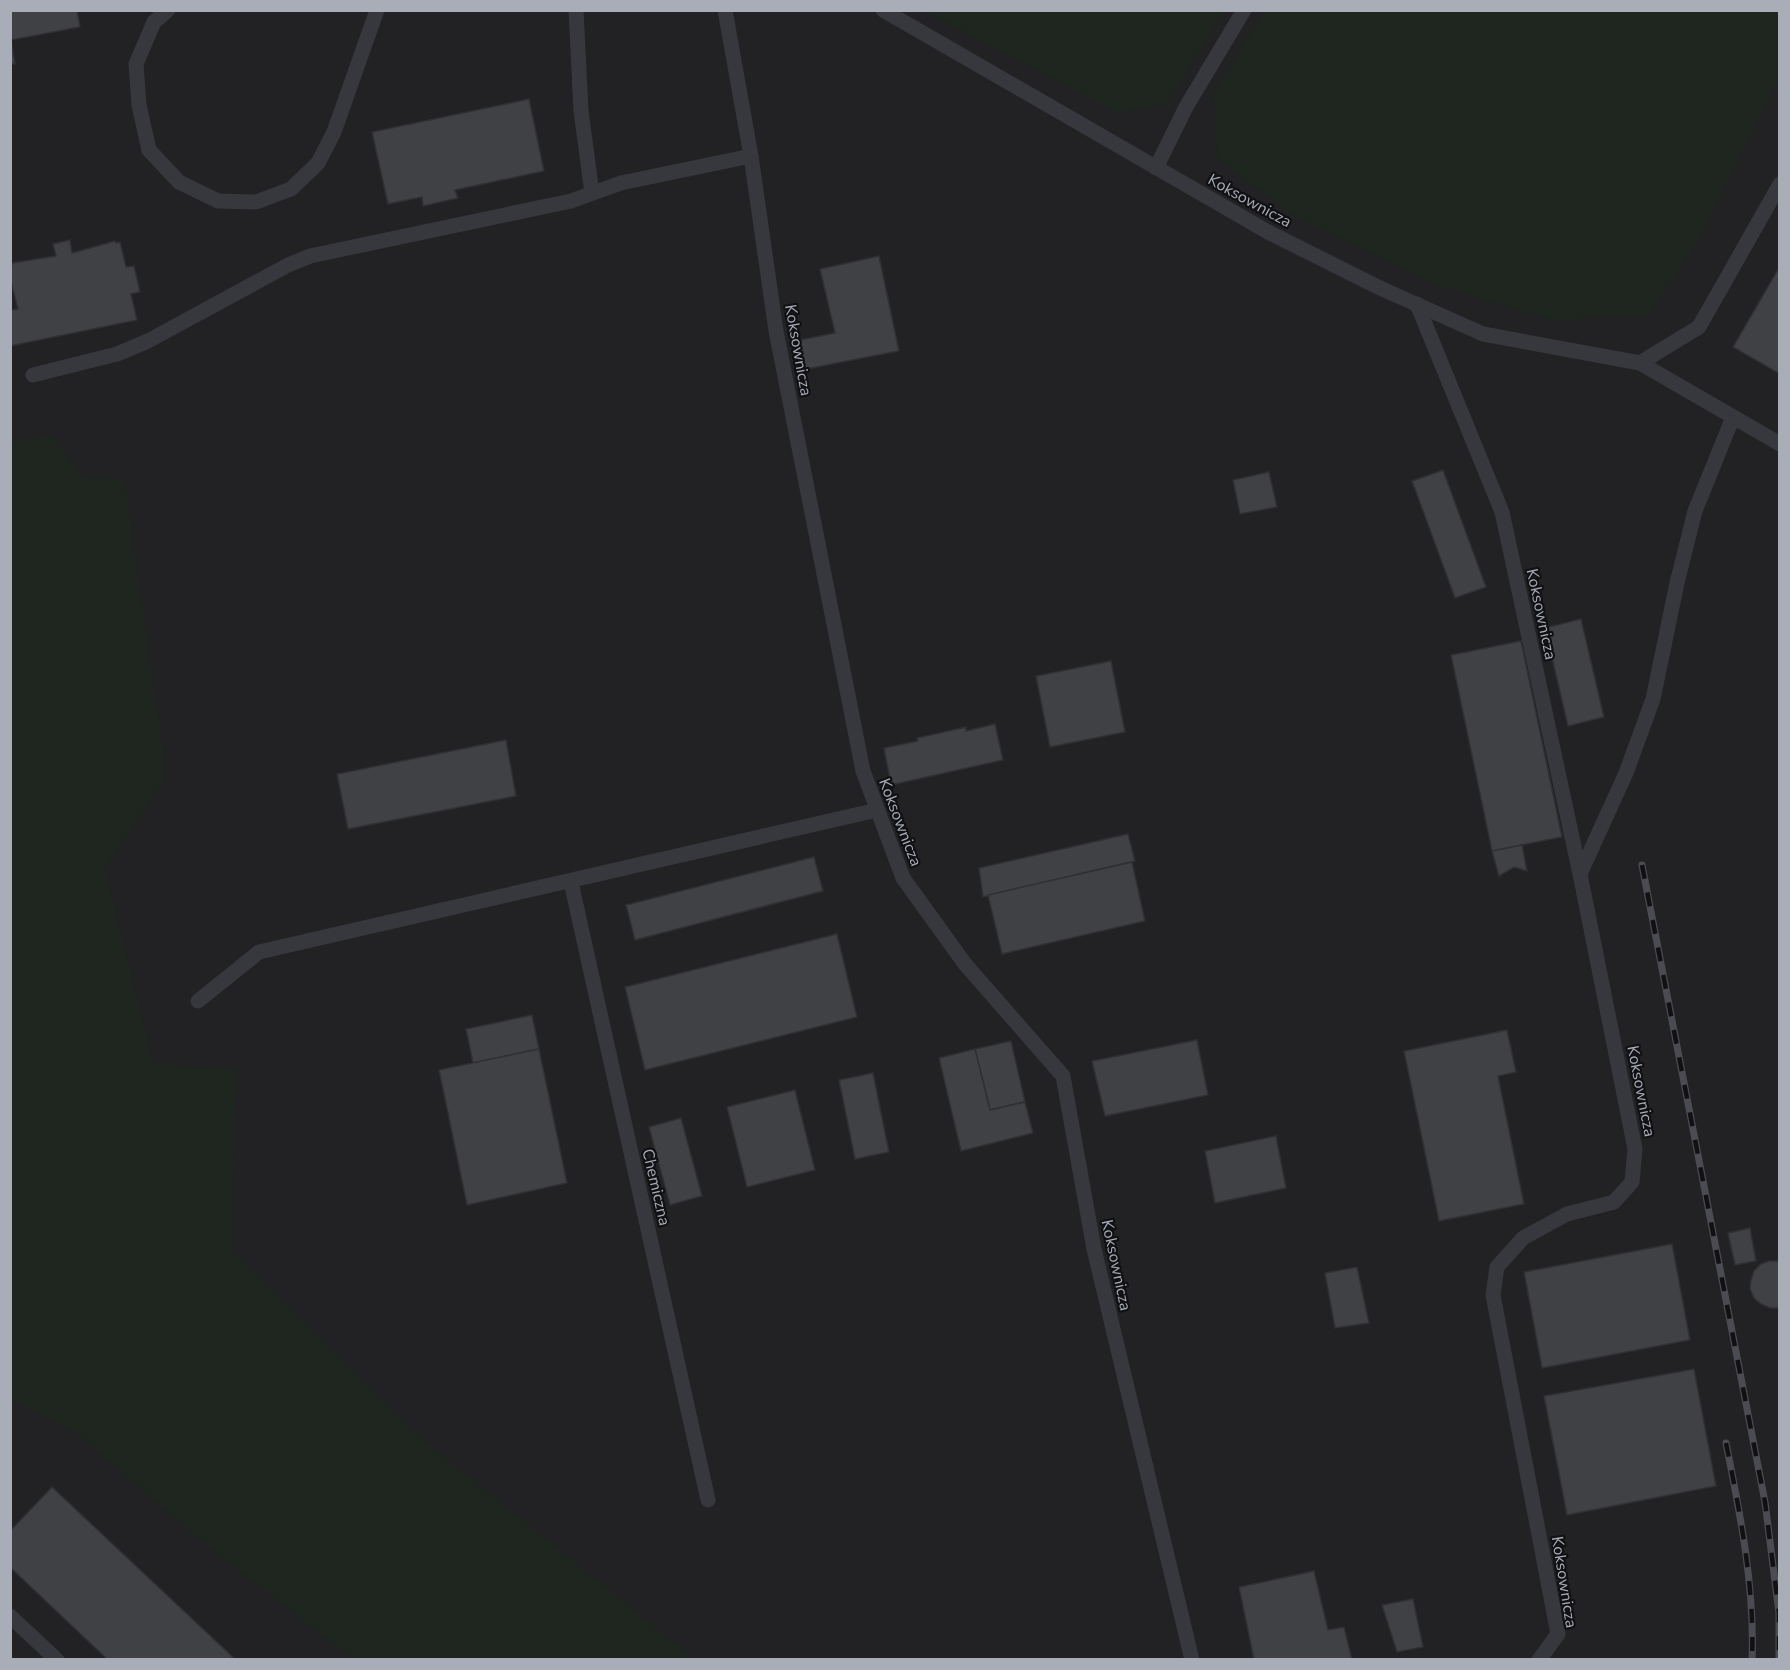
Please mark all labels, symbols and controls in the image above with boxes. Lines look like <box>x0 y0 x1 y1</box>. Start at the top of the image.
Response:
street label: Koksownicza <box>1204 169 1295 233</box>
street label: Koksownicza <box>779 303 817 398</box>
street label: Koksownicza <box>1521 567 1561 662</box>
street label: Koksownicza <box>873 775 927 869</box>
street label: Koksownicza <box>1621 1044 1661 1139</box>
street label: Chemiczna <box>637 1147 676 1228</box>
street label: Koksownicza <box>1096 1218 1136 1313</box>
street label: Koksownicza <box>1546 1535 1582 1630</box>

